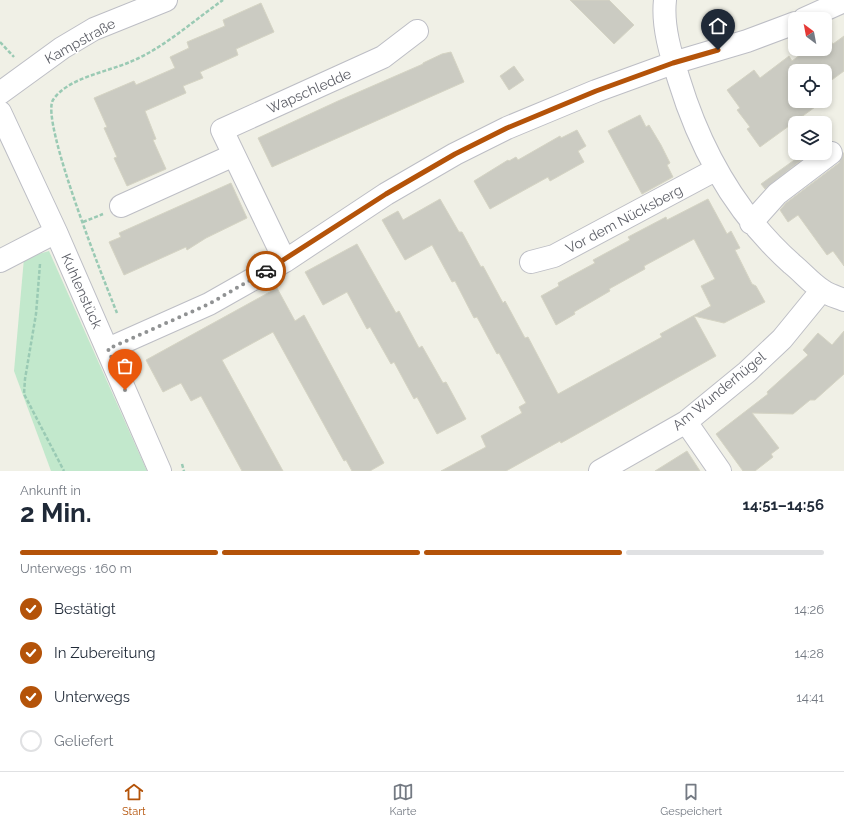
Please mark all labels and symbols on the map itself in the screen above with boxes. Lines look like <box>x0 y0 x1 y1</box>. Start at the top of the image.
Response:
pin <box>701 9 735 50</box>
north arrow <box>788 12 832 56</box>
street label: Kampstraße <box>42 15 118 67</box>
street label: Wapschledde <box>264 65 354 117</box>
street label: Vor dem Nücksberg <box>563 182 685 256</box>
street label: Kuhlenstück <box>58 251 106 331</box>
courier <box>246 251 286 291</box>
street label: Am Wunderhügel <box>669 348 769 433</box>
pin <box>108 349 142 390</box>

